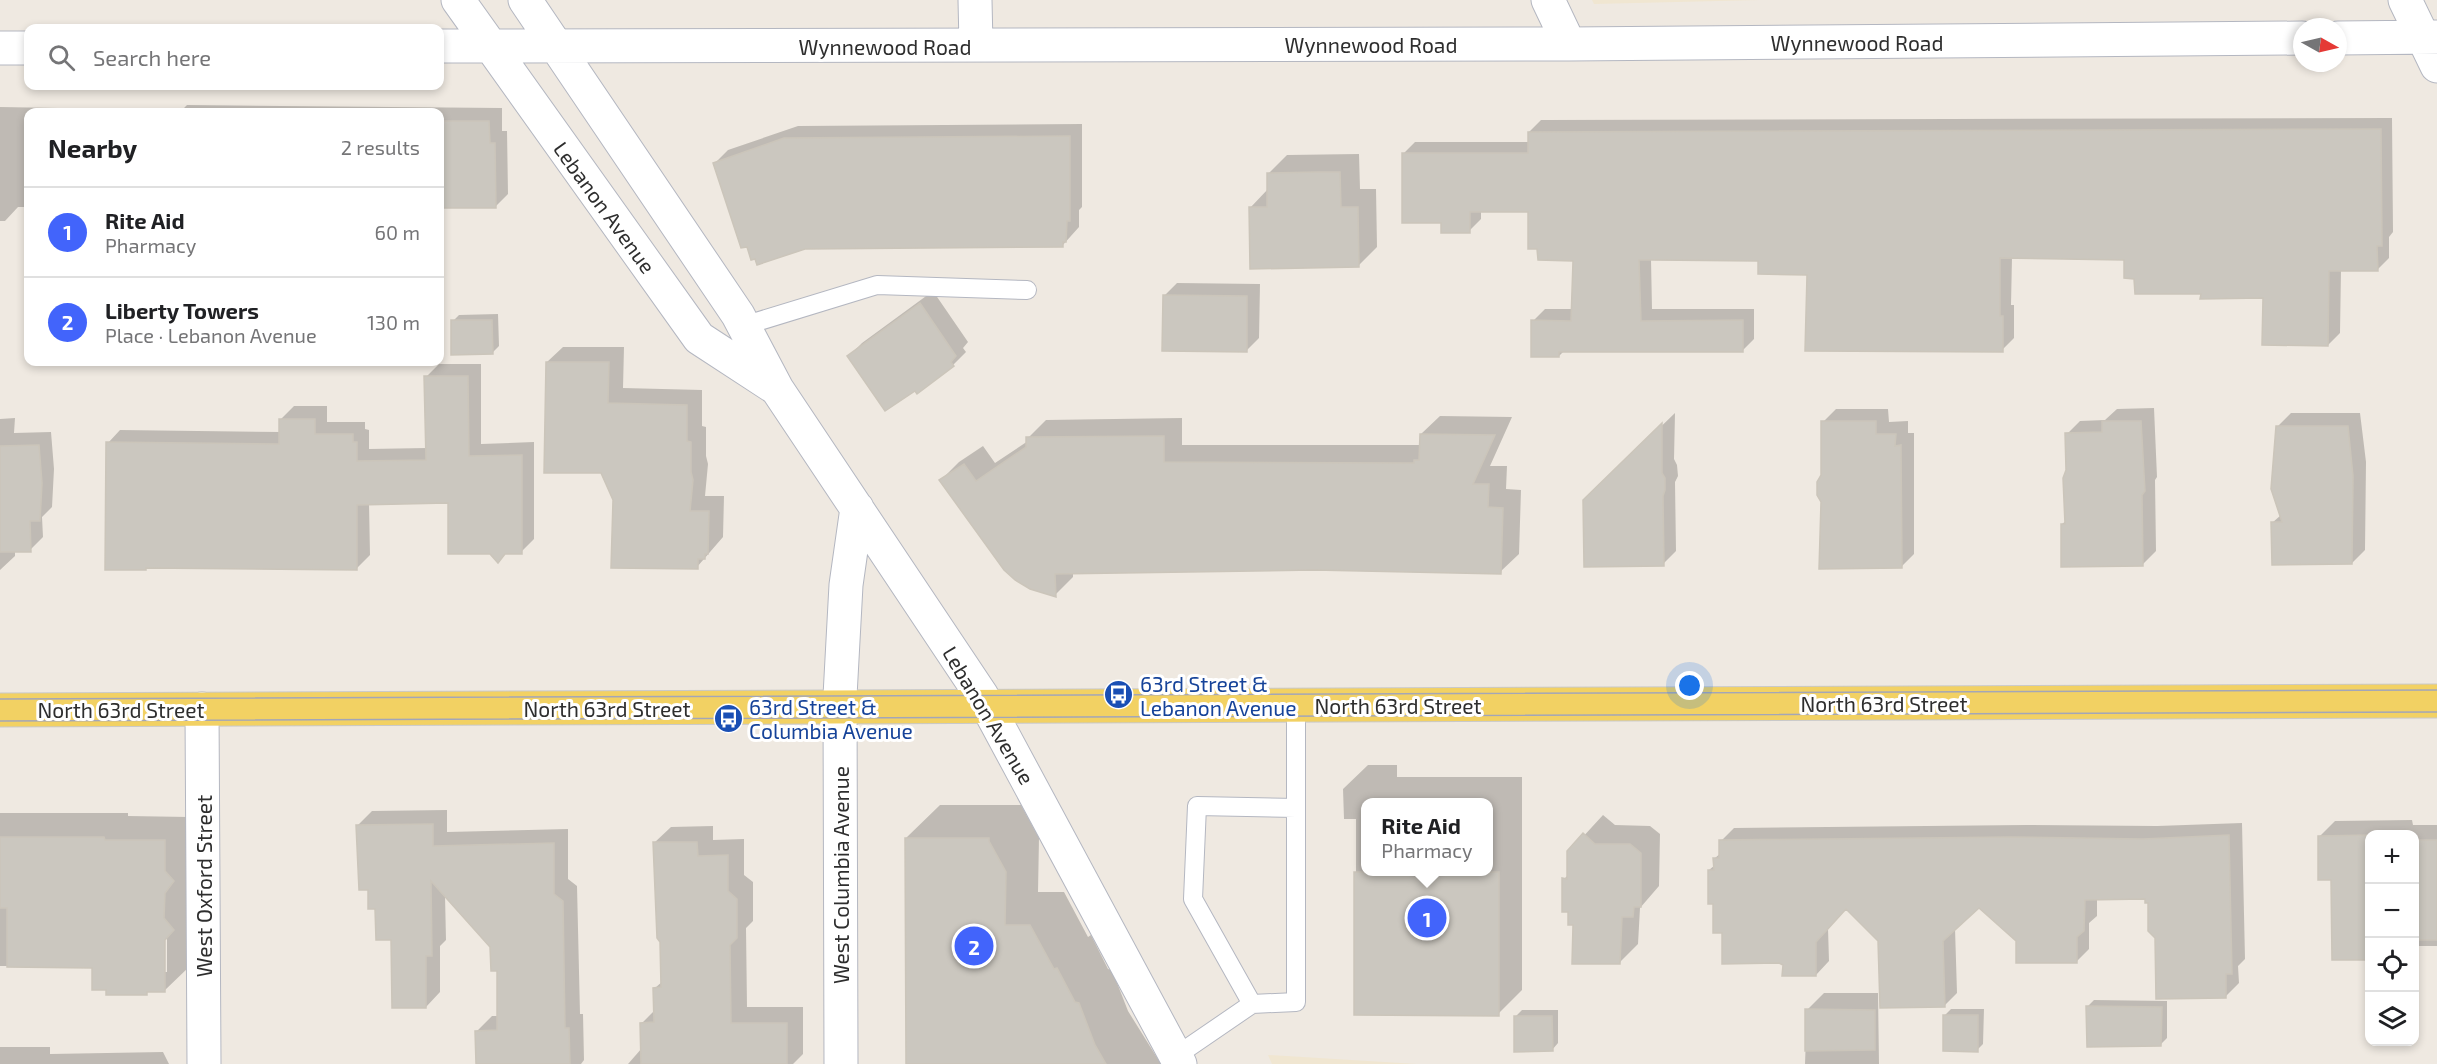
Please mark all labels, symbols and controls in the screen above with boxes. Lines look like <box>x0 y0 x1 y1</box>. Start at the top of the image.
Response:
north arrow <box>2293 18 2347 72</box>
search box <box>24 24 444 90</box>
street label: Wynnewood Road <box>1771 30 1943 55</box>
street label: Wynnewood Road <box>1285 32 1457 57</box>
street label: Wynnewood Road <box>799 34 971 59</box>
icon: search <box>45 41 78 74</box>
text: Search here <box>93 44 211 70</box>
text: Nearby <box>48 132 137 163</box>
text: 2 results <box>341 135 420 159</box>
street label: Lebanon Avenue <box>549 136 661 278</box>
text: Rite Aid <box>105 207 185 233</box>
text: 1 <box>63 220 72 244</box>
text: 60 m <box>375 220 420 244</box>
text: Pharmacy <box>105 233 196 257</box>
text: Liberty Towers <box>105 297 259 323</box>
text: 2 <box>62 310 73 334</box>
text: 130 m <box>367 310 420 334</box>
text: Place · Lebanon Avenue <box>105 323 317 347</box>
street label: Lebanon Avenue <box>938 642 1040 788</box>
place label: 63rd Street & Lebanon Avenue <box>1140 671 1296 720</box>
your location <box>1675 671 1704 700</box>
bus stop icon: 63rd Street & Lebanon Avenue <box>1103 679 1135 711</box>
street label: North 63rd Street <box>1800 691 1968 716</box>
street label: North 63rd Street <box>1314 693 1482 718</box>
place label: 63rd Street & Columbia Avenue <box>749 694 913 743</box>
street label: North 63rd Street <box>523 696 691 721</box>
street label: North 63rd Street <box>37 697 205 722</box>
bus stop icon: 63rd Street & Columbia Avenue <box>712 702 744 734</box>
street label: West Columbia Avenue <box>828 766 853 984</box>
street label: West Oxford Street <box>191 795 216 977</box>
popup <box>1361 798 1493 876</box>
text: Rite Aid <box>1381 812 1461 838</box>
map controls <box>2365 830 2419 1046</box>
button: + <box>2365 830 2419 884</box>
text: Pharmacy <box>1381 838 1473 862</box>
button: − <box>2365 884 2419 938</box>
pin: 1 <box>1408 896 1446 940</box>
pin: 2 <box>954 924 994 968</box>
button: locate <box>2365 938 2419 992</box>
button: layers <box>2365 992 2419 1046</box>

